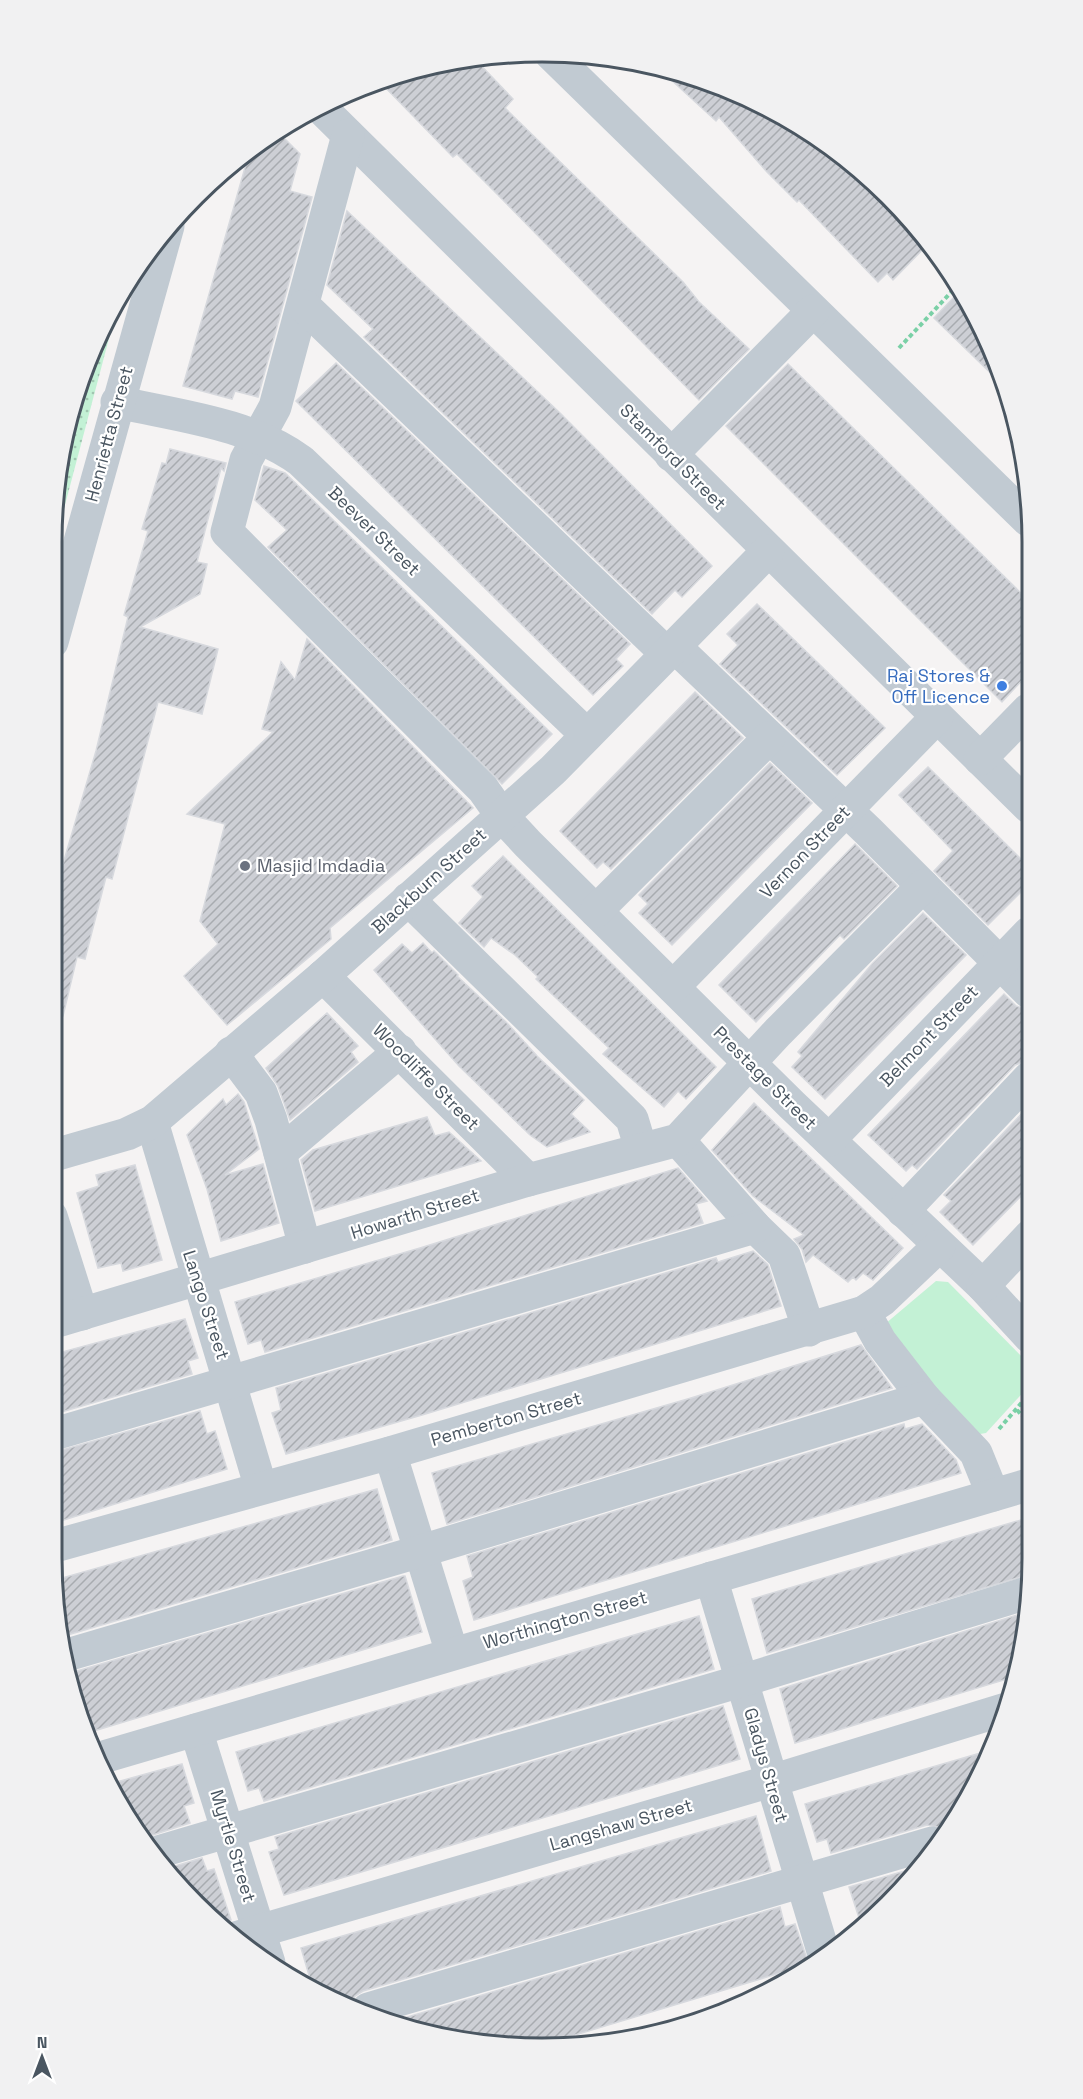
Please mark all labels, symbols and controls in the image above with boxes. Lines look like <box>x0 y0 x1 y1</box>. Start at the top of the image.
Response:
street label: Henrietta Street <box>79 364 138 504</box>
street label: Stamford Street <box>615 399 731 515</box>
street label: Beever Street <box>323 481 425 580</box>
place label: Raj Stores & Off Licence <box>887 664 990 708</box>
marker: Raj Stores & Off Licence <box>995 679 1009 693</box>
street label: Vernon Street <box>754 800 855 903</box>
street label: Blackburn Street <box>366 823 491 938</box>
place label: Masjid Imdadia <box>257 854 385 877</box>
marker: Masjid Imdadia <box>238 859 252 873</box>
street label: Belmont Street <box>874 980 983 1091</box>
street label: Woodliffe Street <box>368 1018 485 1135</box>
street label: Prestage Street <box>709 1021 822 1134</box>
street label: Howarth Street <box>348 1183 482 1244</box>
street label: Lango Street <box>178 1247 235 1362</box>
street label: Pemberton Street <box>428 1386 584 1451</box>
street label: Worthington Street <box>480 1585 649 1654</box>
street label: Gladys Street <box>739 1705 794 1825</box>
street label: Myrtle Street <box>205 1787 261 1905</box>
street label: Langshaw Street <box>547 1793 695 1856</box>
north arrow <box>12 2027 72 2087</box>
text: N <box>37 2032 47 2053</box>

